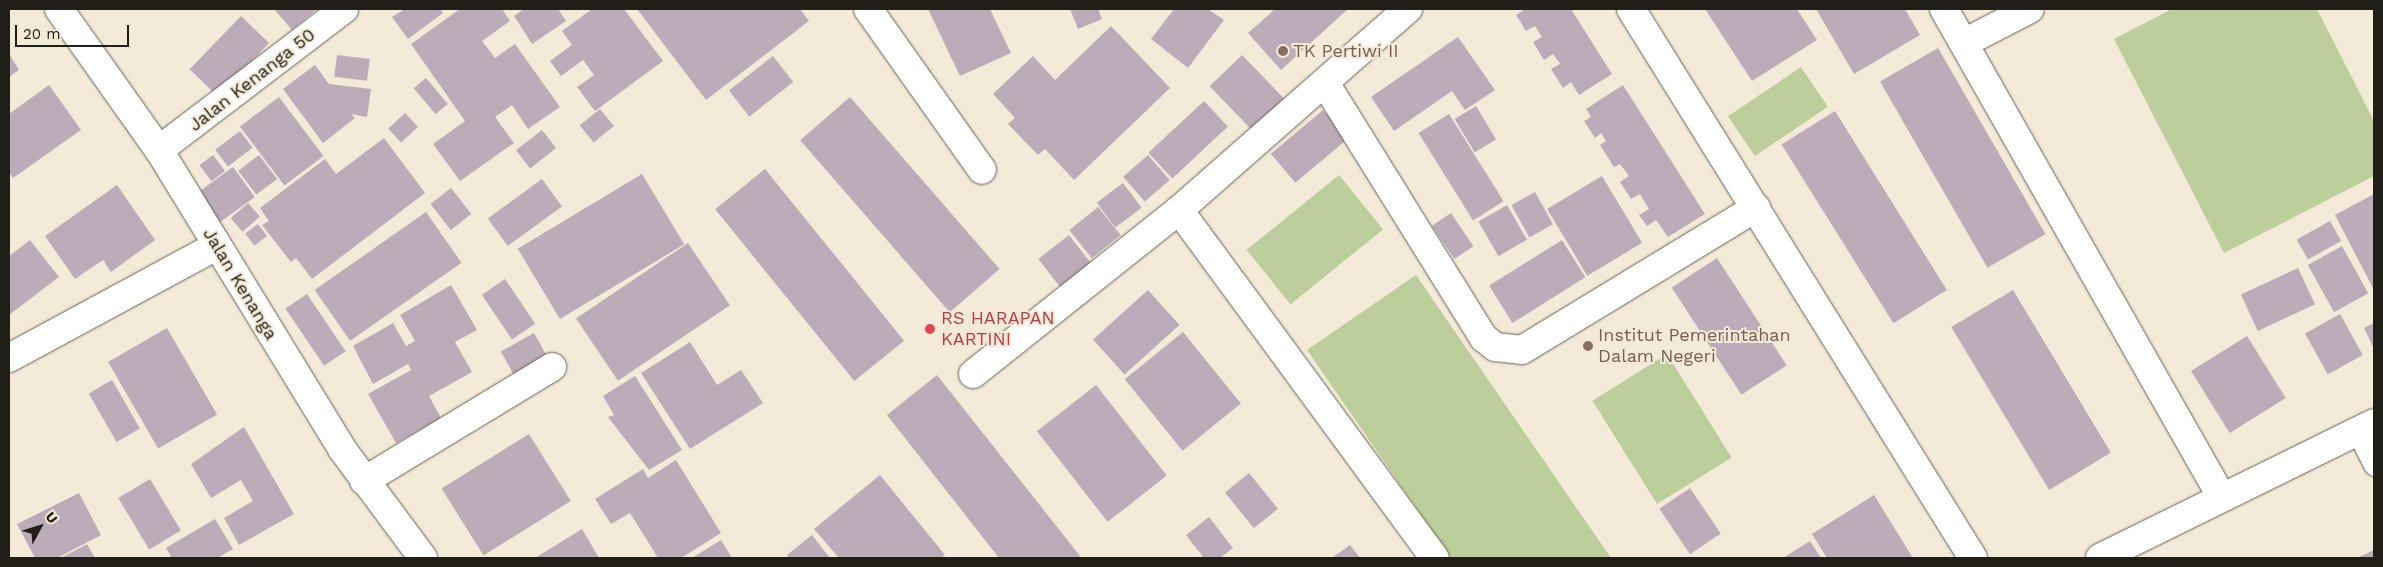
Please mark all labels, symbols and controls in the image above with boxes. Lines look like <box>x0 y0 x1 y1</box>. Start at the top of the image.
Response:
scale bar <box>18 15 131 47</box>
street label: Jalan Kenanga 50 <box>184 24 320 136</box>
text: 20 m <box>23 25 61 43</box>
place label: TK Pertiwi II <box>1293 40 1399 62</box>
marker: TK Pertiwi II <box>1277 45 1289 57</box>
street label: Jalan Kenanga <box>198 224 282 344</box>
place label: RS HARAPAN KARTINI <box>941 308 1055 350</box>
marker: RS HARAPAN KARTINI <box>923 322 937 336</box>
place label: Institut Pemerintahan Dalam Negeri <box>1598 325 1791 368</box>
marker: Institut Pemerintahan Dalam Negeri <box>1582 340 1594 352</box>
north arrow <box>15 502 65 552</box>
text: U <box>42 509 61 526</box>

